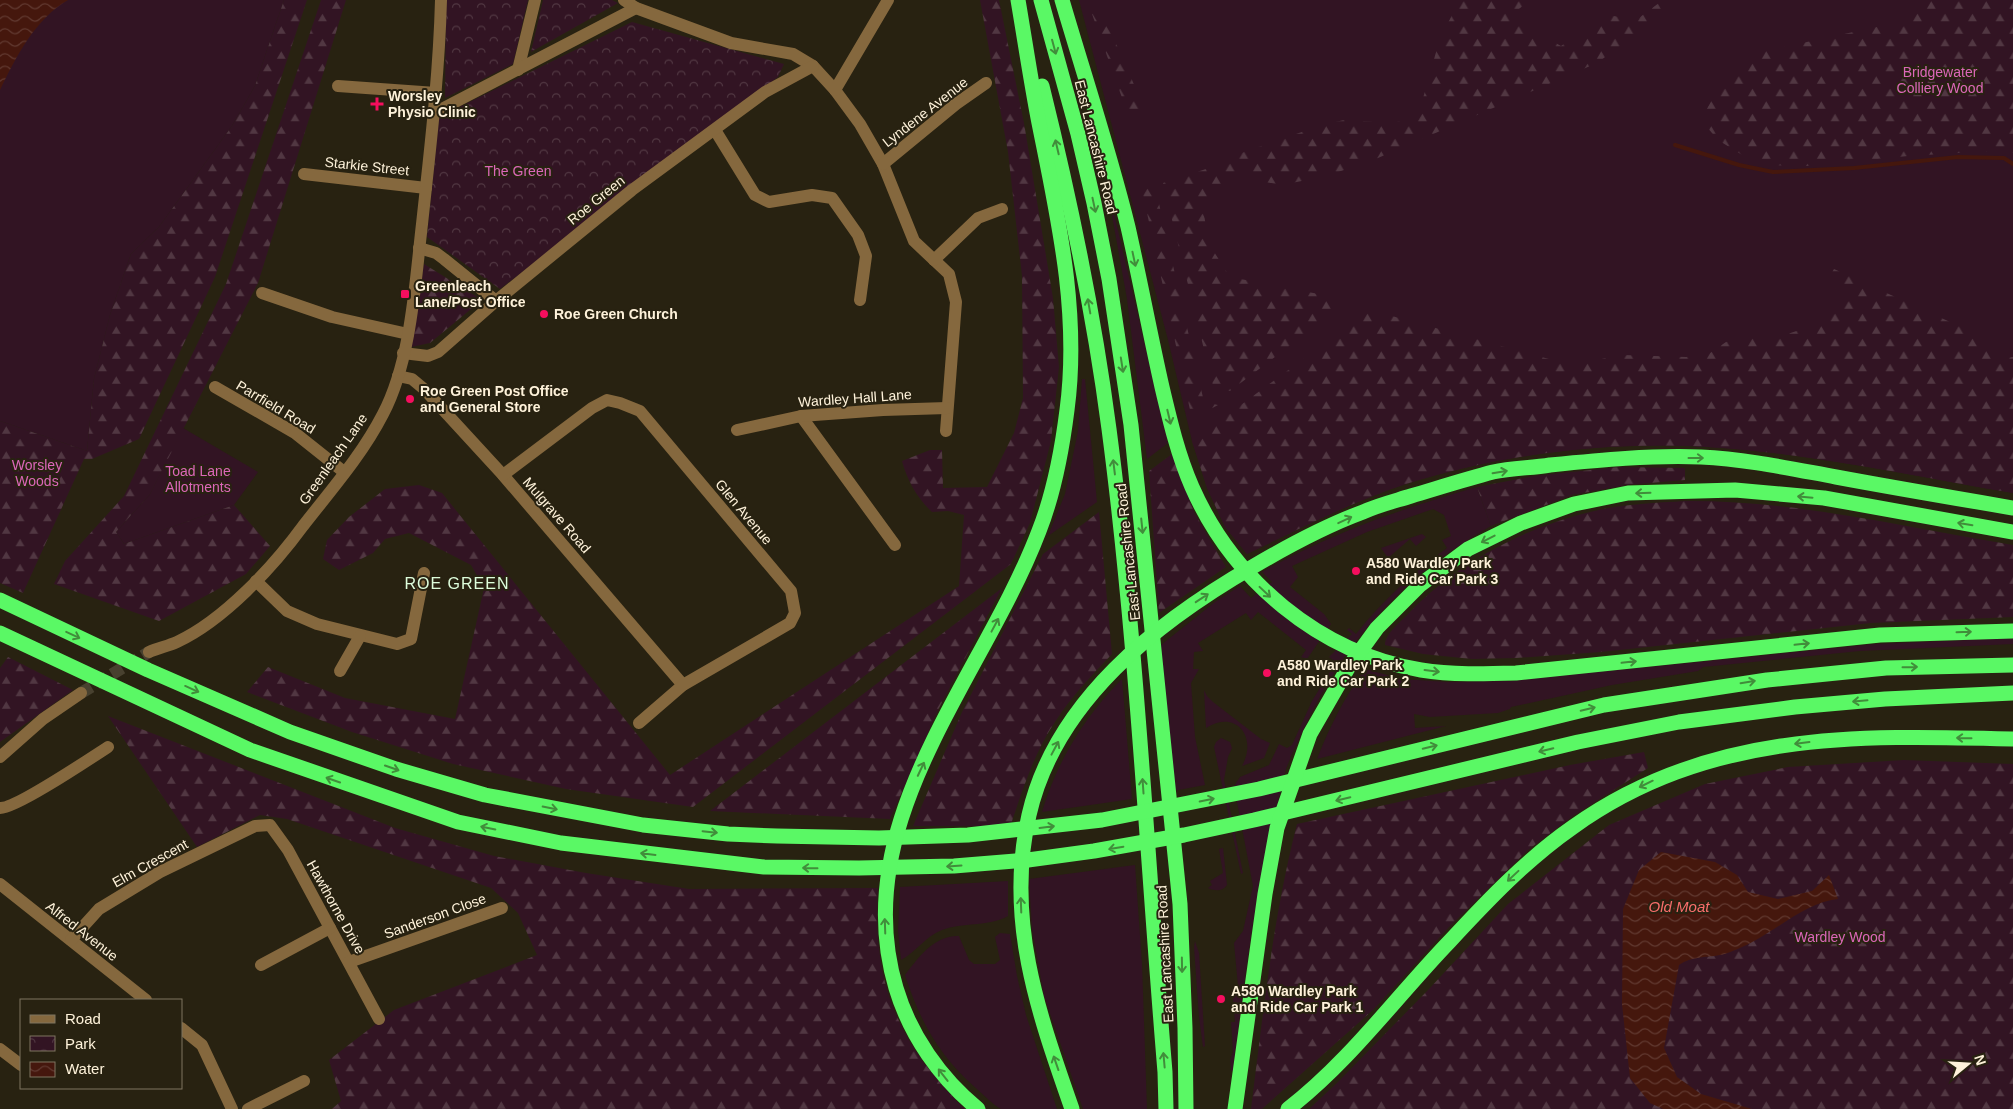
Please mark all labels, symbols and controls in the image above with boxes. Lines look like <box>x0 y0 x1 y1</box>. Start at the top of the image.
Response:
one-way arrow <box>1050 39 1059 55</box>
park label: Bridgewater Colliery Wood <box>1897 64 1983 96</box>
street label: Lyndene Avenue <box>879 74 971 150</box>
street label: East Lancashire Road <box>1072 78 1120 216</box>
place label: Worsley Physio Clinic <box>388 88 476 120</box>
marker: Worsley Physio Clinic <box>370 97 384 111</box>
one-way arrow <box>1052 140 1061 156</box>
street label: Starkie Street <box>324 154 410 178</box>
park label: The Green <box>485 163 551 179</box>
street label: Roe Green <box>564 172 628 228</box>
one-way arrow <box>1090 196 1099 212</box>
one-way arrow <box>1130 250 1139 266</box>
place label: Greenleach Lane/Post Office <box>415 278 526 310</box>
marker: Greenleach Lane/Post Office <box>399 288 411 300</box>
one-way arrow <box>1084 299 1094 315</box>
place label: Roe Green Church <box>554 306 678 322</box>
marker: Roe Green Church <box>538 308 550 320</box>
one-way arrow <box>1117 356 1127 372</box>
street label: Parrfield Road <box>234 377 318 437</box>
place label: Roe Green Post Office and General Store <box>420 383 569 415</box>
street label: Wardley Hall Lane <box>798 386 913 410</box>
marker: Roe Green Post Office and General Store <box>404 393 416 405</box>
one-way arrow <box>1165 409 1174 425</box>
street label: Greenleach Lane <box>296 410 370 508</box>
one-way arrow <box>1688 453 1704 463</box>
park label: Worsley Woods <box>12 457 62 489</box>
one-way arrow <box>1109 459 1119 475</box>
park label: Toad Lane Allotments <box>165 463 231 495</box>
one-way arrow <box>1491 466 1507 476</box>
street label: Mulgrave Road <box>520 474 594 556</box>
street label: Glen Avenue <box>712 476 776 548</box>
street label: East Lancashire Road <box>1113 483 1143 621</box>
one-way arrow <box>1635 488 1651 497</box>
one-way arrow <box>1797 492 1813 501</box>
one-way arrow <box>1337 515 1352 524</box>
one-way arrow <box>1137 518 1147 534</box>
one-way arrow <box>1957 518 1973 528</box>
one-way arrow <box>1481 534 1496 544</box>
place label: A580 Wardley Park and Ride Car Park 3 <box>1366 555 1498 587</box>
marker: A580 Wardley Park and Ride Car Park 3 <box>1350 565 1362 577</box>
district label: ROE GREEN <box>404 575 510 592</box>
one-way arrow <box>1259 586 1272 598</box>
one-way arrow <box>1195 593 1209 603</box>
one-way arrow <box>991 618 1000 633</box>
one-way arrow <box>1956 628 1972 637</box>
one-way arrow <box>65 630 80 640</box>
one-way arrow <box>1794 639 1810 649</box>
place label: A580 Wardley Park and Ride Car Park 2 <box>1277 657 1409 689</box>
one-way arrow <box>1620 657 1636 667</box>
one-way arrow <box>1902 662 1918 672</box>
one-way arrow <box>1424 666 1440 676</box>
marker: A580 Wardley Park and Ride Car Park 2 <box>1261 667 1273 679</box>
one-way arrow <box>1740 677 1756 687</box>
one-way arrow <box>184 685 199 695</box>
one-way arrow <box>1852 696 1868 706</box>
one-way arrow <box>1580 704 1596 713</box>
one-way arrow <box>1957 733 1973 742</box>
one-way arrow <box>1794 738 1810 748</box>
one-way arrow <box>1050 741 1060 756</box>
one-way arrow <box>1422 741 1438 751</box>
one-way arrow <box>1538 746 1554 755</box>
one-way arrow <box>916 762 926 777</box>
one-way arrow <box>384 763 400 773</box>
one-way arrow <box>325 775 341 784</box>
one-way arrow <box>1139 778 1148 794</box>
one-way arrow <box>1639 780 1654 789</box>
one-way arrow <box>1199 795 1215 804</box>
one-way arrow <box>1335 795 1351 804</box>
one-way arrow <box>541 803 557 813</box>
one-way arrow <box>1039 822 1055 832</box>
one-way arrow <box>480 823 496 832</box>
one-way arrow <box>702 827 718 837</box>
street label: Elm Crescent <box>109 836 191 890</box>
one-way arrow <box>1108 843 1124 853</box>
one-way arrow <box>640 849 656 859</box>
street label: Hawthorne Drive <box>304 858 368 957</box>
one-way arrow <box>946 861 962 870</box>
one-way arrow <box>802 863 818 873</box>
one-way arrow <box>1506 871 1519 882</box>
street label: East Lancashire Road <box>1153 885 1177 1023</box>
street label: Sanderson Close <box>382 890 488 942</box>
one-way arrow <box>1016 897 1026 914</box>
street label: Alfred Avenue <box>43 898 121 964</box>
water label: Old Moat <box>1649 898 1710 915</box>
one-way arrow <box>881 918 890 934</box>
park label: Wardley Wood <box>1794 929 1886 945</box>
one-way arrow <box>1177 957 1186 973</box>
place label: A580 Wardley Park and Ride Car Park 1 <box>1231 983 1363 1015</box>
marker: A580 Wardley Park and Ride Car Park 1 <box>1215 993 1227 1005</box>
legend <box>20 999 182 1089</box>
text: Road <box>65 1010 101 1027</box>
text: Park <box>65 1035 96 1052</box>
north arrow <box>1943 1039 1993 1089</box>
one-way arrow <box>1159 1053 1169 1069</box>
text: N <box>1971 1053 1990 1067</box>
one-way arrow <box>1050 1055 1060 1071</box>
text: Water <box>65 1060 104 1077</box>
one-way arrow <box>938 1068 949 1081</box>

